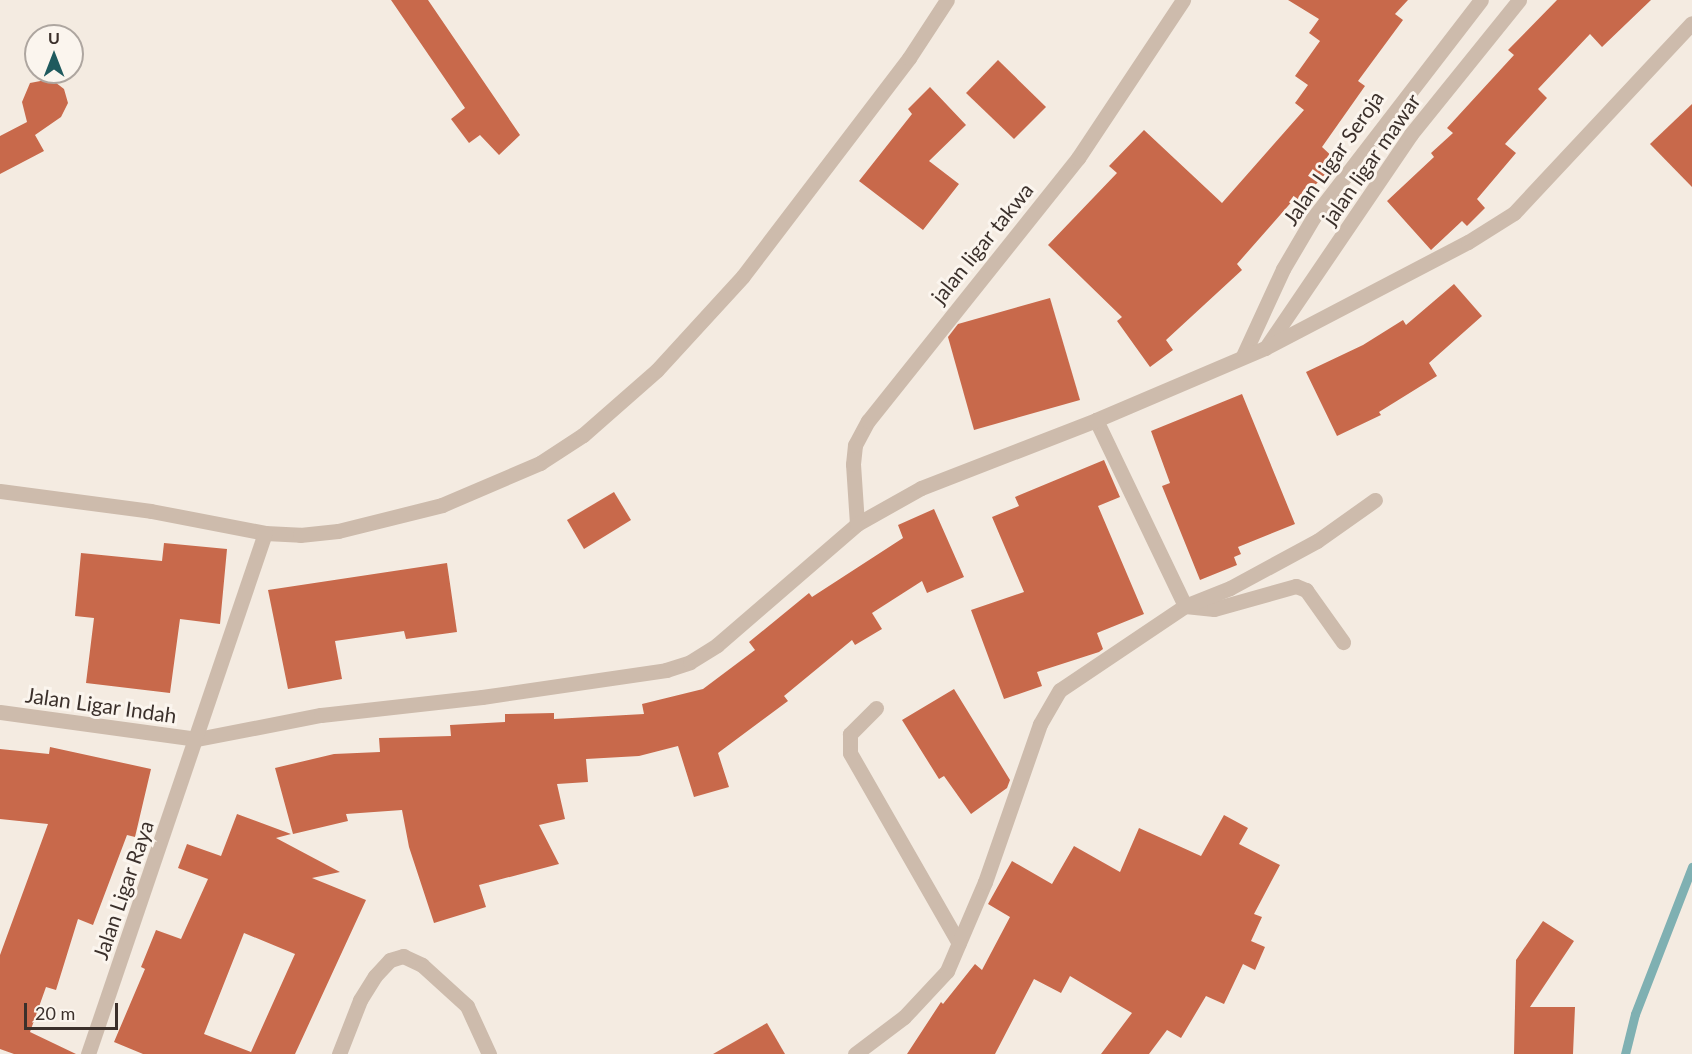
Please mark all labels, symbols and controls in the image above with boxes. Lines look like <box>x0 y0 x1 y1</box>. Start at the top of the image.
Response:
north arrow <box>24 24 84 84</box>
text: U <box>48 28 60 47</box>
street label: Jalan Ligar Seroja <box>1277 86 1389 230</box>
street label: jalan ligar mawar <box>1316 89 1426 229</box>
street label: jalan ligar takwa <box>926 178 1038 308</box>
street label: Jalan Ligar Indah <box>24 682 178 728</box>
street label: Jalan Ligar Raya <box>87 817 159 963</box>
scale bar <box>27 991 122 1029</box>
text: 20 m <box>35 1002 75 1024</box>

